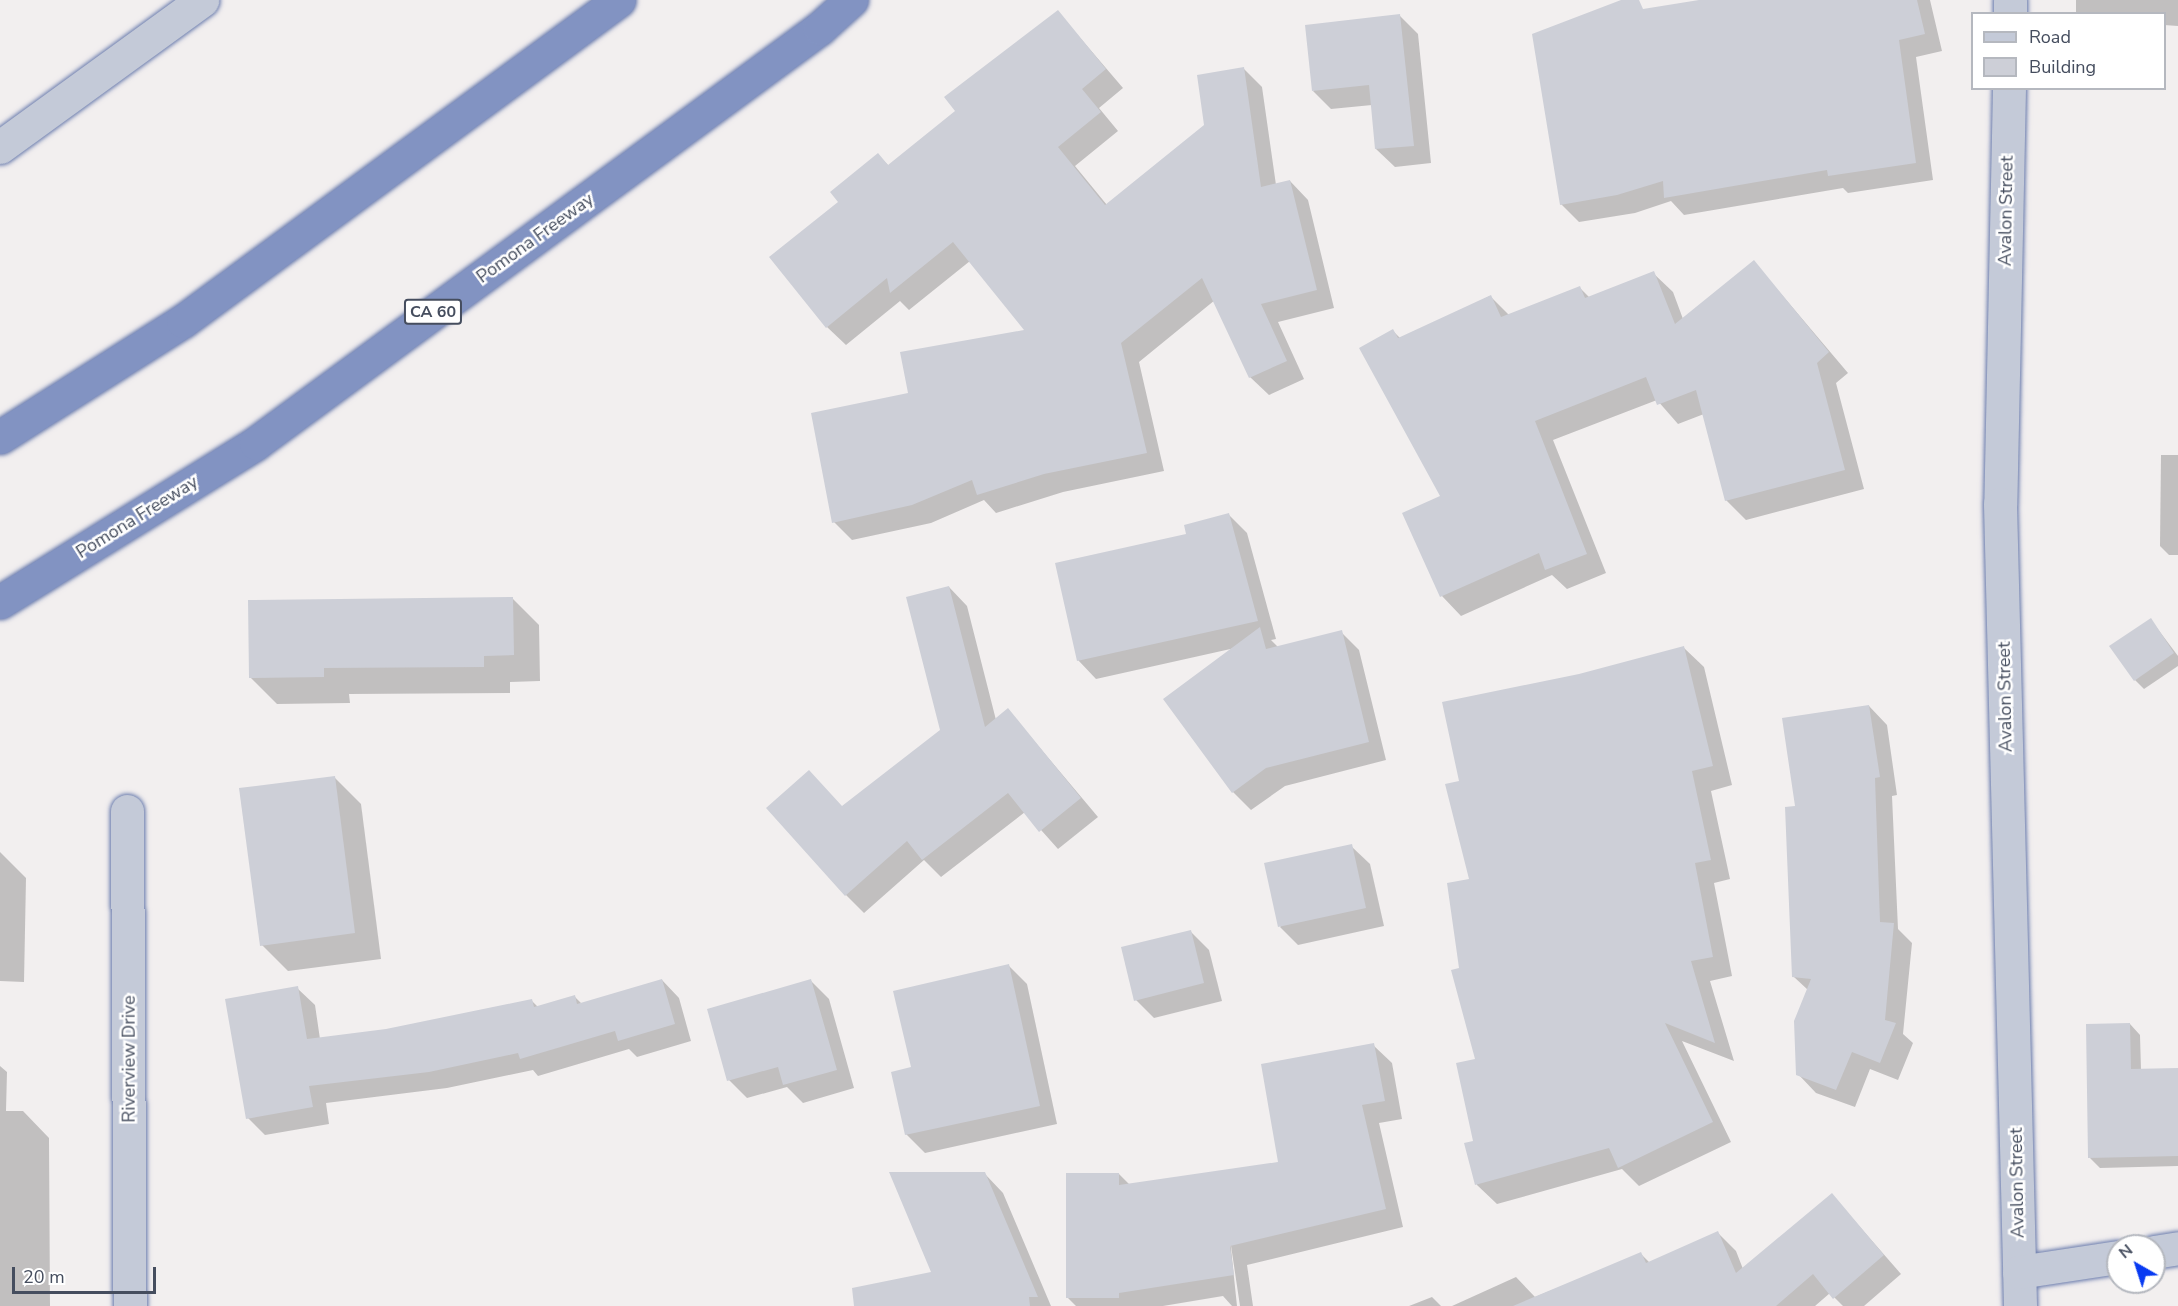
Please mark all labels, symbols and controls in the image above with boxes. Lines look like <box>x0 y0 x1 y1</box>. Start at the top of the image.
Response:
legend <box>1971 12 2166 90</box>
text: Road <box>2029 25 2071 49</box>
text: Building <box>2029 55 2096 79</box>
street label: Avalon Street <box>1994 156 2018 266</box>
street label: Pomona Freeway <box>472 188 598 288</box>
road number: CA 60 <box>403 299 463 325</box>
street label: Pomona Freeway <box>72 471 202 563</box>
street label: Avalon Street <box>1993 642 2017 752</box>
street label: Riverview Drive <box>118 995 140 1123</box>
street label: Avalon Street <box>2005 1128 2029 1238</box>
north arrow <box>2106 1234 2166 1294</box>
text: N <box>2114 1239 2138 1264</box>
scale bar <box>15 1255 159 1293</box>
text: 20 m <box>23 1265 65 1289</box>

